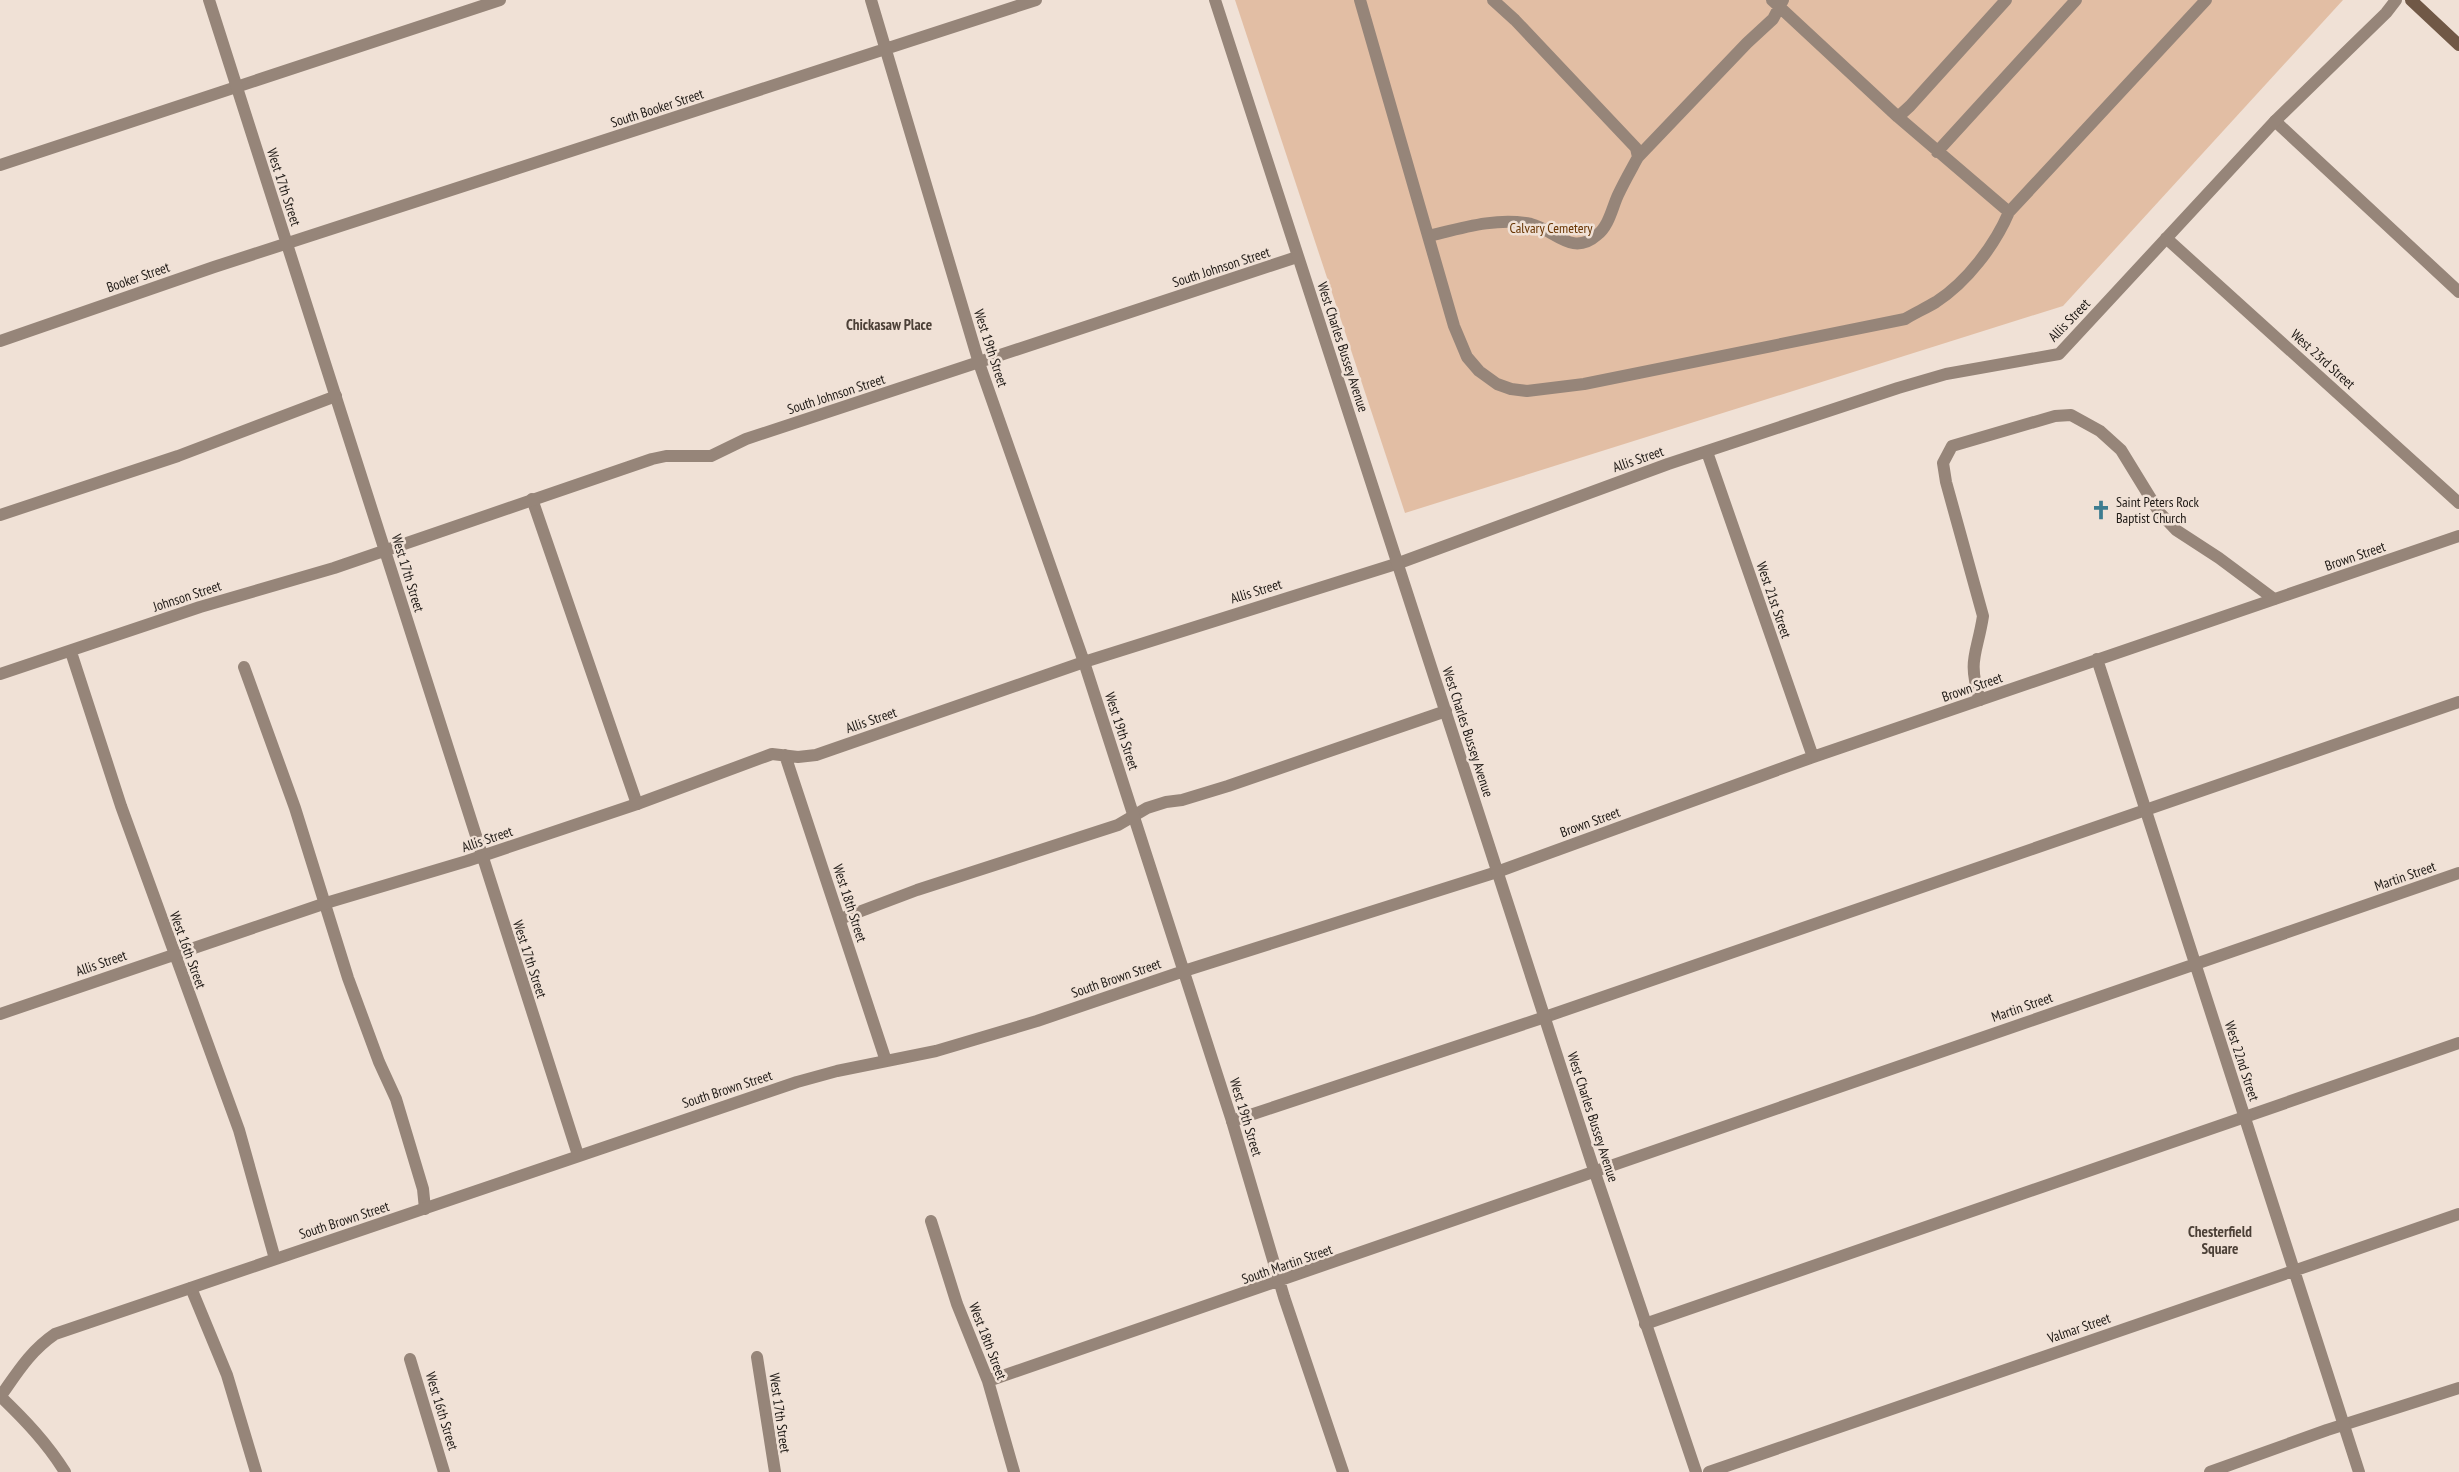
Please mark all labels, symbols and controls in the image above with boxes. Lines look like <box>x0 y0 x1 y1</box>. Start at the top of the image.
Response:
street label: South Booker Street <box>608 84 706 131</box>
street label: West 17th Street <box>263 146 305 228</box>
park label: Calvary Cemetery <box>1509 219 1593 237</box>
street label: South Johnson Street <box>1170 243 1272 291</box>
street label: Booker Street <box>104 258 172 296</box>
street label: West Charles Bussey Avenue <box>1313 280 1373 414</box>
street label: Allis Street <box>2044 295 2094 345</box>
street label: West 19th Street <box>970 307 1012 389</box>
district label: Chickasaw Place <box>846 315 932 334</box>
street label: West 23rd Street <box>2287 325 2359 393</box>
street label: South Johnson Street <box>785 370 887 418</box>
street label: Allis Street <box>1610 442 1666 476</box>
place label: Saint Peters Rock Baptist Church <box>2116 493 2200 527</box>
church icon: Saint Peters Rock Baptist Church <box>2090 499 2112 521</box>
street label: West 17th Street <box>388 532 428 614</box>
street label: Brown Street <box>2322 537 2388 575</box>
street label: West 21st Street <box>1753 560 1795 641</box>
street label: Allis Street <box>1228 575 1284 607</box>
street label: Johnson Street <box>150 576 223 616</box>
street label: West Charles Bussey Avenue <box>1438 665 1498 799</box>
street label: Brown Street <box>1939 668 2005 706</box>
street label: West 19th Street <box>1101 690 1143 772</box>
street label: Allis Street <box>843 703 899 737</box>
street label: Brown Street <box>1557 803 1623 841</box>
street label: Allis Street <box>459 822 515 856</box>
street label: Martin Street <box>2372 857 2438 895</box>
street label: West 18th Street <box>829 862 871 944</box>
street label: West 16th Street <box>166 909 210 991</box>
street label: West 17th Street <box>509 918 551 1000</box>
street label: Allis Street <box>73 946 129 980</box>
street label: South Brown Street <box>1069 954 1163 1002</box>
street label: Martin Street <box>1989 988 2055 1026</box>
street label: West 22nd Street <box>2221 1019 2263 1103</box>
street label: West Charles Bussey Avenue <box>1563 1050 1623 1184</box>
street label: South Brown Street <box>680 1066 775 1112</box>
street label: West 19th Street <box>1226 1076 1266 1158</box>
street label: South Brown Street <box>297 1197 392 1243</box>
district label: Chesterfield Square <box>2188 1222 2252 1258</box>
street label: South Martin Street <box>1239 1240 1335 1288</box>
street label: West 18th Street <box>965 1300 1011 1382</box>
street label: Valmar Street <box>2044 1309 2113 1347</box>
street label: West 16th Street <box>422 1370 462 1452</box>
street label: West 17th Street <box>765 1372 795 1454</box>

